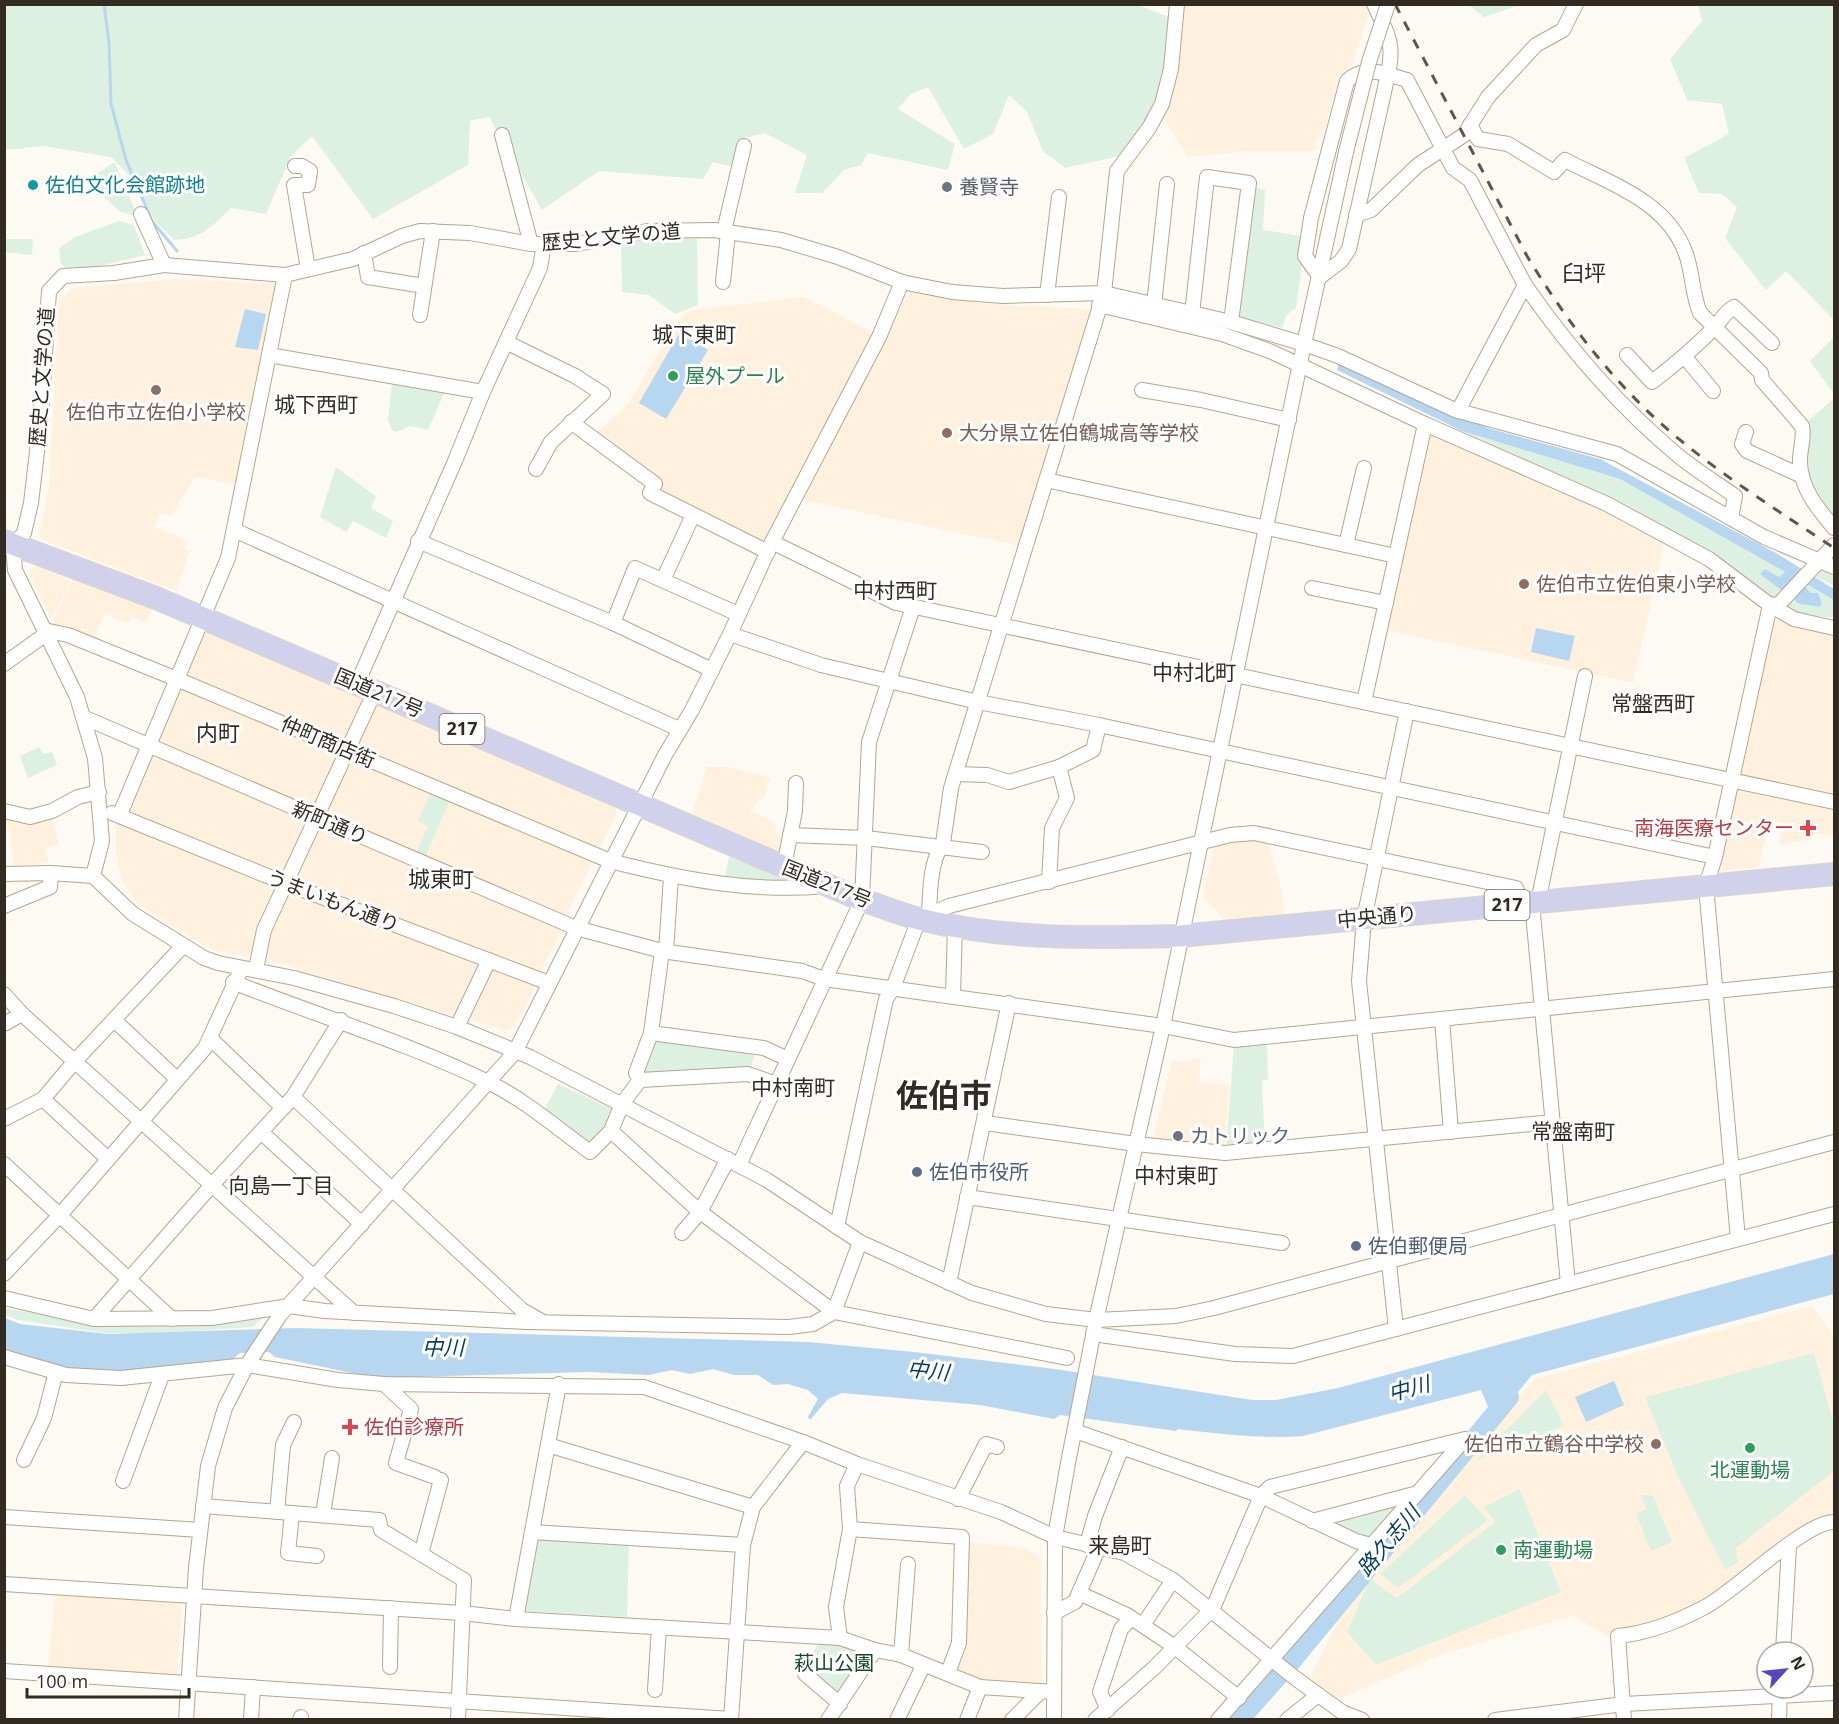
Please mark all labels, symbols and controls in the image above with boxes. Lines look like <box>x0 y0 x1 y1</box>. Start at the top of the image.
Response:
place label: 佐伯文化会館跡地 <box>45 171 205 198</box>
place label: 養賢寺 <box>959 173 1019 200</box>
marker: 佐伯文化会館跡地 <box>26 178 40 192</box>
marker: 養賢寺 <box>940 180 954 194</box>
street label: 歴史と文学の道 <box>540 217 682 256</box>
district label: 臼坪 <box>1562 257 1606 287</box>
street label: 歴史と文学の道 <box>23 306 60 448</box>
district label: 城下東町 <box>652 320 736 348</box>
place label: 屋外プール <box>685 362 785 389</box>
marker: 屋外プール <box>666 369 680 383</box>
marker: 佐伯市立佐伯小学校 <box>149 383 163 397</box>
district label: 城下西町 <box>274 390 358 418</box>
place label: 佐伯市立佐伯小学校 <box>66 398 246 425</box>
place label: 大分県立佐伯鶴城高等学校 <box>959 419 1199 446</box>
marker: 大分県立佐伯鶴城高等学校 <box>940 426 954 440</box>
place label: 佐伯市立佐伯東小学校 <box>1536 570 1736 597</box>
district label: 中村西町 <box>853 576 937 604</box>
marker: 佐伯市立佐伯東小学校 <box>1517 577 1531 591</box>
district label: 中村北町 <box>1152 658 1236 686</box>
street label: 国道217号 <box>331 662 428 723</box>
district label: 常盤西町 <box>1611 689 1695 717</box>
street label: 仲町商店街 <box>277 710 379 774</box>
road number: 217 <box>440 714 484 744</box>
district label: 内町 <box>196 717 240 747</box>
street label: 新町通り <box>288 794 372 851</box>
place label: 南海医療センター <box>1634 814 1794 841</box>
marker: 南海医療センター <box>1799 819 1817 837</box>
street label: 国道217号 <box>778 853 876 914</box>
street label: うまいもん通り <box>263 863 403 938</box>
district label: 城東町 <box>408 863 474 893</box>
road number: 217 <box>1484 890 1530 920</box>
street label: 中央通り <box>1336 900 1418 933</box>
district label: 中村南町 <box>751 1073 835 1101</box>
district label: 佐伯市 <box>896 1073 992 1116</box>
district label: 常盤南町 <box>1531 1117 1615 1145</box>
place label: カトリック <box>1190 1122 1290 1149</box>
marker: カトリック <box>1171 1129 1185 1143</box>
place label: 佐伯市役所 <box>929 1158 1029 1185</box>
district label: 中村東町 <box>1134 1161 1218 1189</box>
marker: 佐伯市役所 <box>910 1165 924 1179</box>
district label: 向島一丁目 <box>229 1171 334 1199</box>
place label: 佐伯郵便局 <box>1368 1232 1468 1259</box>
marker: 佐伯郵便局 <box>1349 1239 1363 1253</box>
water label: 中川 <box>422 1333 466 1361</box>
water label: 中川 <box>906 1354 952 1386</box>
water label: 中川 <box>1385 1369 1435 1407</box>
place label: 佐伯診療所 <box>364 1413 464 1440</box>
marker: 佐伯診療所 <box>341 1418 359 1436</box>
place label: 佐伯市立鶴谷中学校 <box>1464 1430 1644 1457</box>
marker: 佐伯市立鶴谷中学校 <box>1649 1437 1663 1451</box>
marker: 北運動場 <box>1743 1441 1757 1455</box>
place label: 北運動場 <box>1710 1456 1790 1483</box>
water label: 路久志川 <box>1351 1498 1427 1582</box>
district label: 来島町 <box>1089 1531 1152 1559</box>
place label: 南運動場 <box>1513 1536 1593 1563</box>
marker: 南運動場 <box>1494 1543 1508 1557</box>
north arrow <box>1755 1640 1815 1700</box>
park label: 萩山公園 <box>794 1649 874 1676</box>
text: N <box>1786 1652 1811 1674</box>
scale bar <box>27 1661 189 1699</box>
text: 100 m <box>36 1669 88 1693</box>

